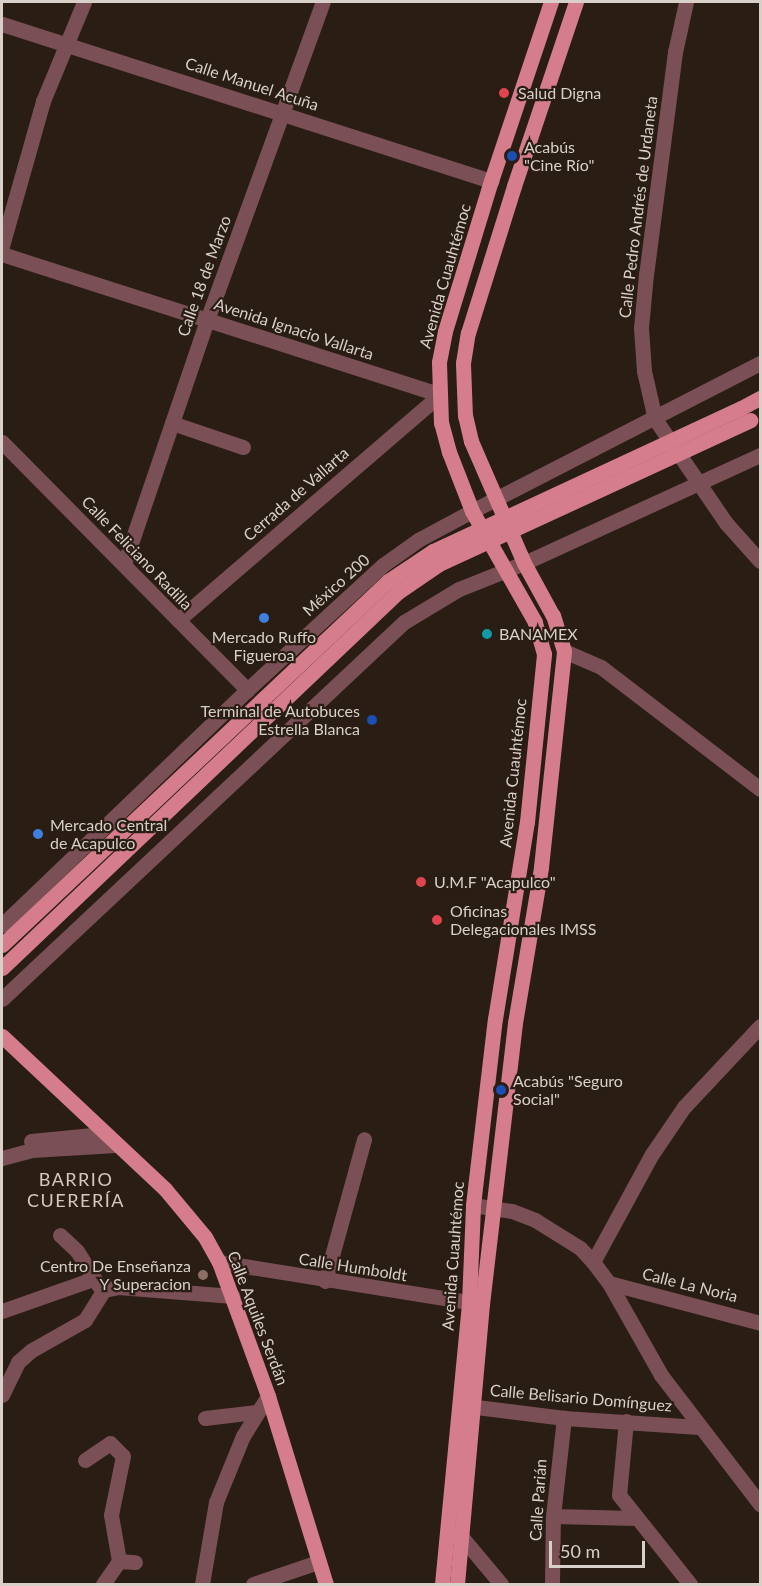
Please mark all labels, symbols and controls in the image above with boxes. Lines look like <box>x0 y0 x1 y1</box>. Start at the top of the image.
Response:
street label: Calle Manuel Acuña <box>183 53 321 115</box>
place label: Salud Digna <box>518 83 601 103</box>
marker: Salud Digna <box>495 84 513 102</box>
street label: Calle Pedro Andrés de Urdaneta <box>615 95 661 319</box>
place label: Acabús "Cine Río" <box>524 137 594 175</box>
marker: Acabús "Cine Río" <box>505 149 519 163</box>
street label: Avenida Cuauhtémoc <box>415 201 475 351</box>
street label: Calle 18 de Marzo <box>173 213 235 339</box>
street label: Avenida Ignacio Vallarta <box>212 294 376 364</box>
street label: Cerrada de Vallarta <box>239 443 353 545</box>
street label: Calle Feliciano Radilla <box>78 492 196 614</box>
street label: México 200 <box>299 550 373 620</box>
marker: Mercado Ruffo Figueroa <box>257 611 271 625</box>
place label: BANAMEX <box>499 624 578 644</box>
place label: Mercado Ruffo Figueroa <box>212 627 316 665</box>
marker: BANAMEX <box>480 627 494 641</box>
street label: Avenida Cuauhtémoc <box>496 698 530 848</box>
place label: Terminal de Autobuces Estrella Blanca <box>200 701 360 739</box>
marker: Terminal de Autobuces Estrella Blanca <box>365 713 379 727</box>
place label: Mercado Central de Acapulco <box>50 815 167 853</box>
marker: Mercado Central de Acapulco <box>31 827 45 841</box>
place label: U.M.F "Acapulco" <box>434 872 556 892</box>
marker: U.M.F "Acapulco" <box>412 873 430 891</box>
place label: Oficinas Delegacionales IMSS <box>450 901 596 939</box>
marker: Oficinas Delegacionales IMSS <box>428 911 446 929</box>
place label: Acabús "Seguro Social" <box>513 1071 623 1109</box>
marker: Acabús "Seguro Social" <box>494 1083 508 1097</box>
district label: BARRIO CUERERÍA <box>27 1169 125 1212</box>
street label: Avenida Cuauhtémoc <box>438 1181 468 1331</box>
street label: Calle Aquiles Serdán <box>223 1248 293 1388</box>
street label: Calle Humboldt <box>297 1249 409 1285</box>
place label: Centro De Enseñanza Y Superacion <box>40 1256 191 1294</box>
street label: Calle La Noria <box>640 1264 740 1306</box>
marker: Centro De Enseñanza Y Superacion <box>196 1268 210 1282</box>
street label: Calle Belisario Domínguez <box>489 1380 673 1416</box>
street label: Calle Parián <box>526 1458 550 1542</box>
scale bar <box>552 1529 648 1567</box>
text: 50 m <box>560 1540 600 1562</box>

